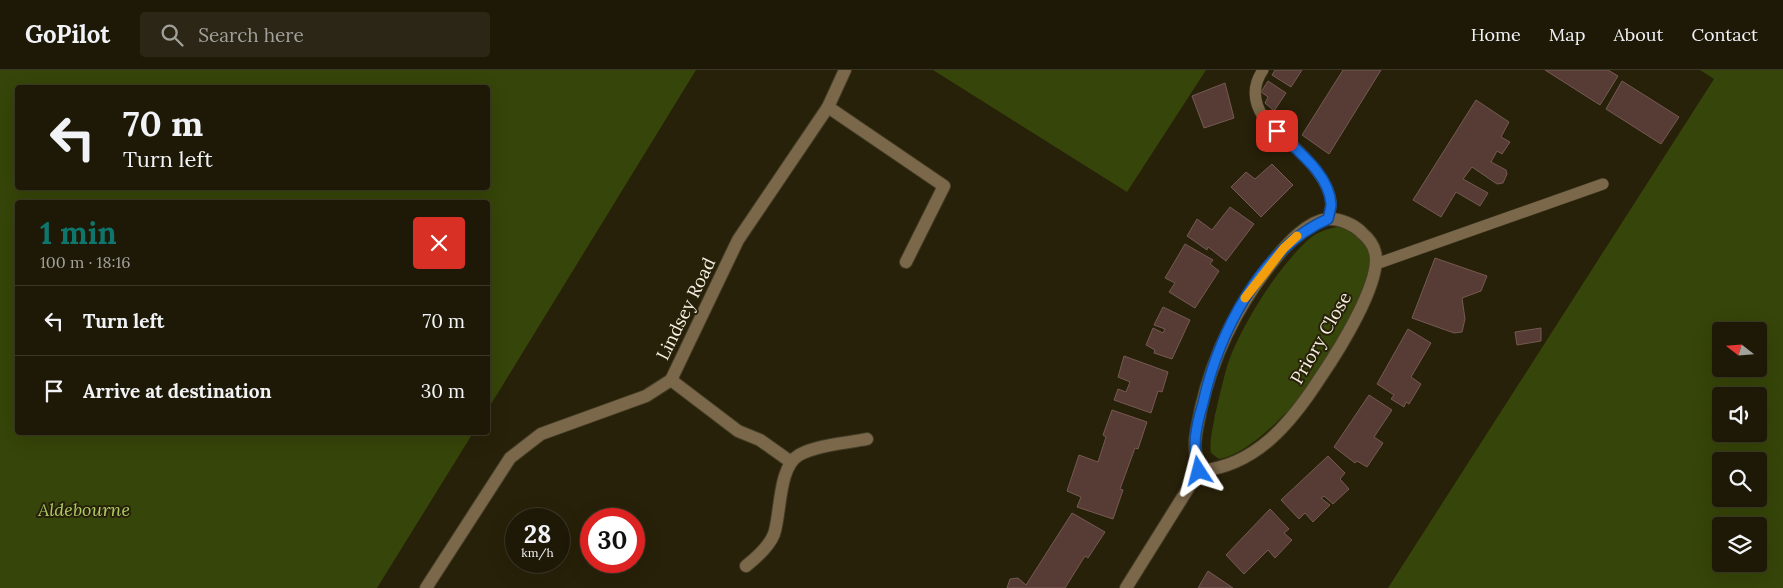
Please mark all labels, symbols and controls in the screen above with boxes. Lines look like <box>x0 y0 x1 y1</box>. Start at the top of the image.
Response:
search box <box>140 12 490 57</box>
text: GoPilot <box>25 19 110 50</box>
icon: search <box>158 21 186 49</box>
text: Search here <box>198 23 304 47</box>
text: Home <box>1471 23 1521 46</box>
text: Map <box>1549 23 1585 46</box>
text: About <box>1613 23 1663 46</box>
text: Contact <box>1691 23 1758 46</box>
text: 70 m <box>123 101 203 146</box>
icon: left <box>40 105 105 170</box>
pin <box>1256 110 1298 152</box>
icon: arrive <box>1263 117 1291 145</box>
text: Turn left <box>123 145 213 173</box>
text: 1 min <box>40 214 117 252</box>
button: close <box>413 217 465 269</box>
text: 100 m · 18:16 <box>40 252 131 272</box>
street label: Lindsey Road <box>651 254 720 364</box>
street label: Priory Close <box>1285 287 1356 388</box>
icon: left <box>40 307 68 335</box>
text: Turn left <box>83 309 164 333</box>
text: 70 m <box>422 309 465 333</box>
north arrow <box>1712 322 1768 378</box>
map controls <box>1712 322 1767 572</box>
icon: arrive <box>40 377 68 405</box>
text: Arrive at destination <box>83 379 272 403</box>
text: 30 m <box>421 379 465 403</box>
button: sound <box>1712 387 1767 442</box>
position arrow <box>1172 444 1224 496</box>
button: search <box>1712 452 1767 507</box>
park label: Aldebourne <box>37 498 130 521</box>
speed limit sign: 30 <box>580 508 645 573</box>
button: layers <box>1712 517 1767 572</box>
text: 28 <box>524 518 551 550</box>
text: km/h <box>521 545 554 560</box>

